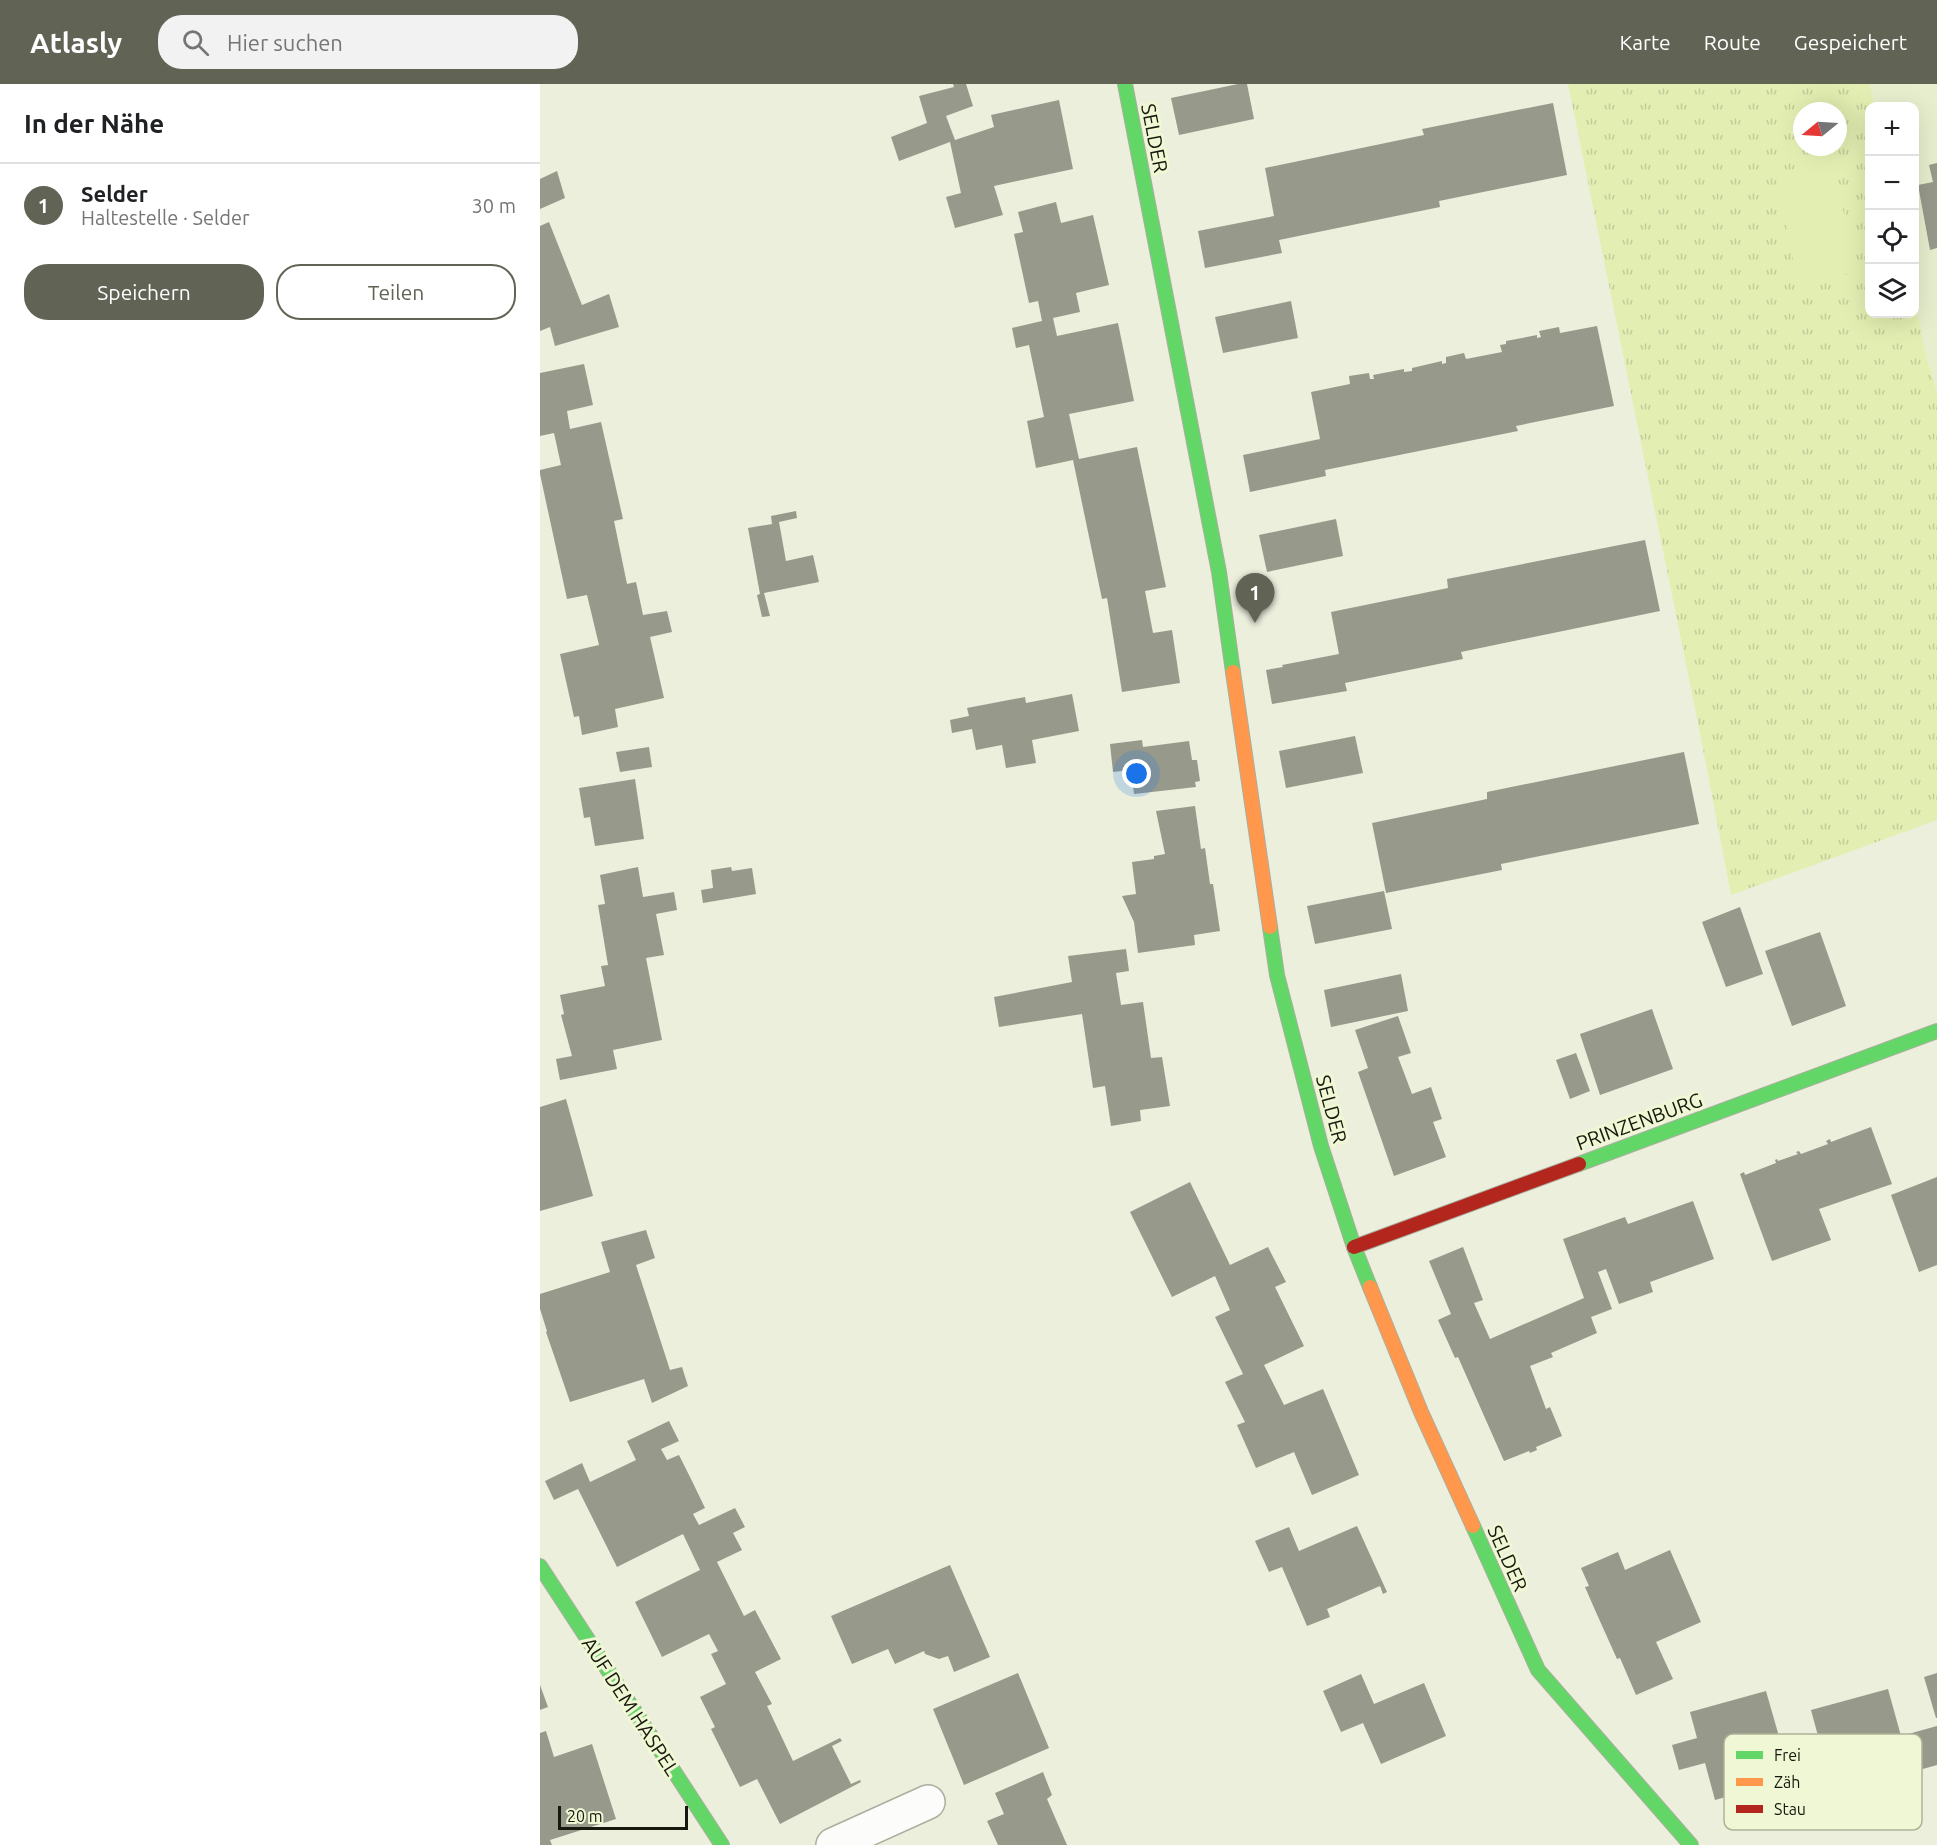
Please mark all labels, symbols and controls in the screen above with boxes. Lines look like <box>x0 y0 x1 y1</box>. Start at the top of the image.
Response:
search box <box>158 15 578 69</box>
icon: search <box>179 26 212 59</box>
text: Atlasly <box>30 27 122 58</box>
text: Hier suchen <box>227 30 343 55</box>
text: Karte <box>1619 30 1671 54</box>
text: Route <box>1704 30 1761 54</box>
text: Gespeichert <box>1794 30 1907 54</box>
street label: SELDER <box>1137 102 1173 174</box>
north arrow <box>1793 102 1847 156</box>
map controls <box>1865 102 1919 318</box>
button: + <box>1865 102 1919 156</box>
text: In der Nähe <box>24 109 164 138</box>
button: − <box>1865 156 1919 210</box>
text: Selder <box>81 181 148 206</box>
text: 1 <box>38 194 49 217</box>
text: 30 m <box>472 194 516 217</box>
text: Haltestelle · Selder <box>81 206 250 229</box>
button: locate <box>1865 210 1919 264</box>
button: Speichern <box>24 264 264 320</box>
button: Teilen <box>276 264 516 320</box>
button: layers <box>1865 264 1919 318</box>
pin: 1 <box>1236 574 1274 623</box>
your location <box>1122 759 1151 788</box>
street label: SELDER <box>1312 1072 1352 1146</box>
street label: PRINZENBURG <box>1573 1088 1705 1154</box>
street label: SELDER <box>1483 1521 1533 1595</box>
street label: AUF DEM HASPEL <box>578 1633 684 1779</box>
legend <box>1724 1734 1922 1830</box>
text: Frei <box>1774 1746 1801 1764</box>
text: Zäh <box>1774 1773 1800 1791</box>
text: Stau <box>1774 1800 1806 1818</box>
scale bar <box>558 1803 688 1830</box>
text: 20 m <box>567 1807 603 1825</box>

